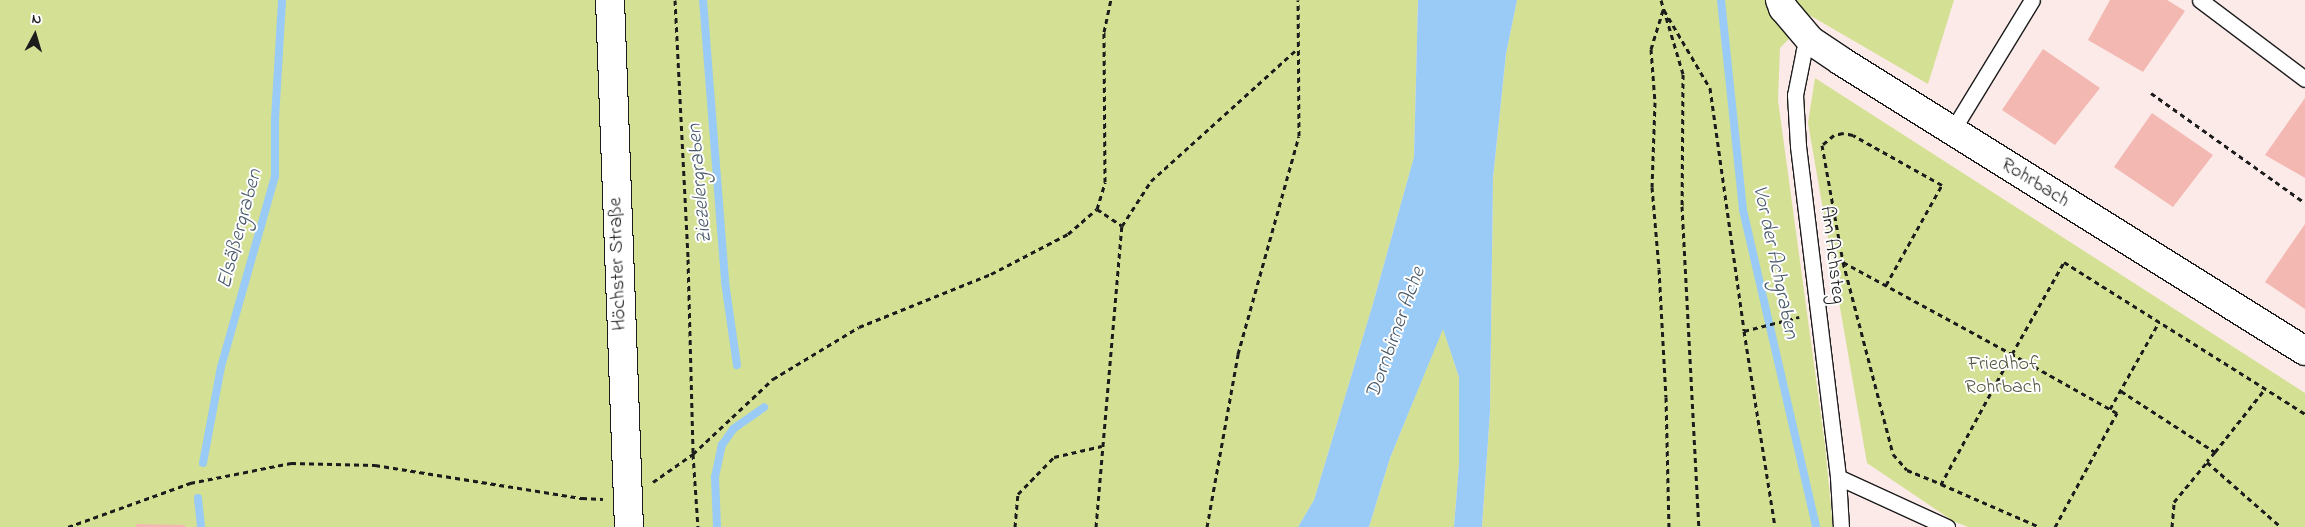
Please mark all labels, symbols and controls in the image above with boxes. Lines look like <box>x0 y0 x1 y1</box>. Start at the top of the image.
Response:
text: N <box>31 9 42 31</box>
north arrow <box>10 10 60 60</box>
water label: Ziezelergraben <box>682 123 718 245</box>
street label: Rohrbach <box>1996 153 2074 213</box>
water label: Elsäßergraben <box>212 167 268 291</box>
water label: Vor der Achgraben <box>1746 183 1804 341</box>
street label: Höchster Straße <box>604 197 632 331</box>
street label: Am Achsteg <box>1814 205 1850 305</box>
water label: Dornbirner Ache <box>1361 264 1431 402</box>
park label: Friedhof Rohrbach <box>1965 352 2041 399</box>

